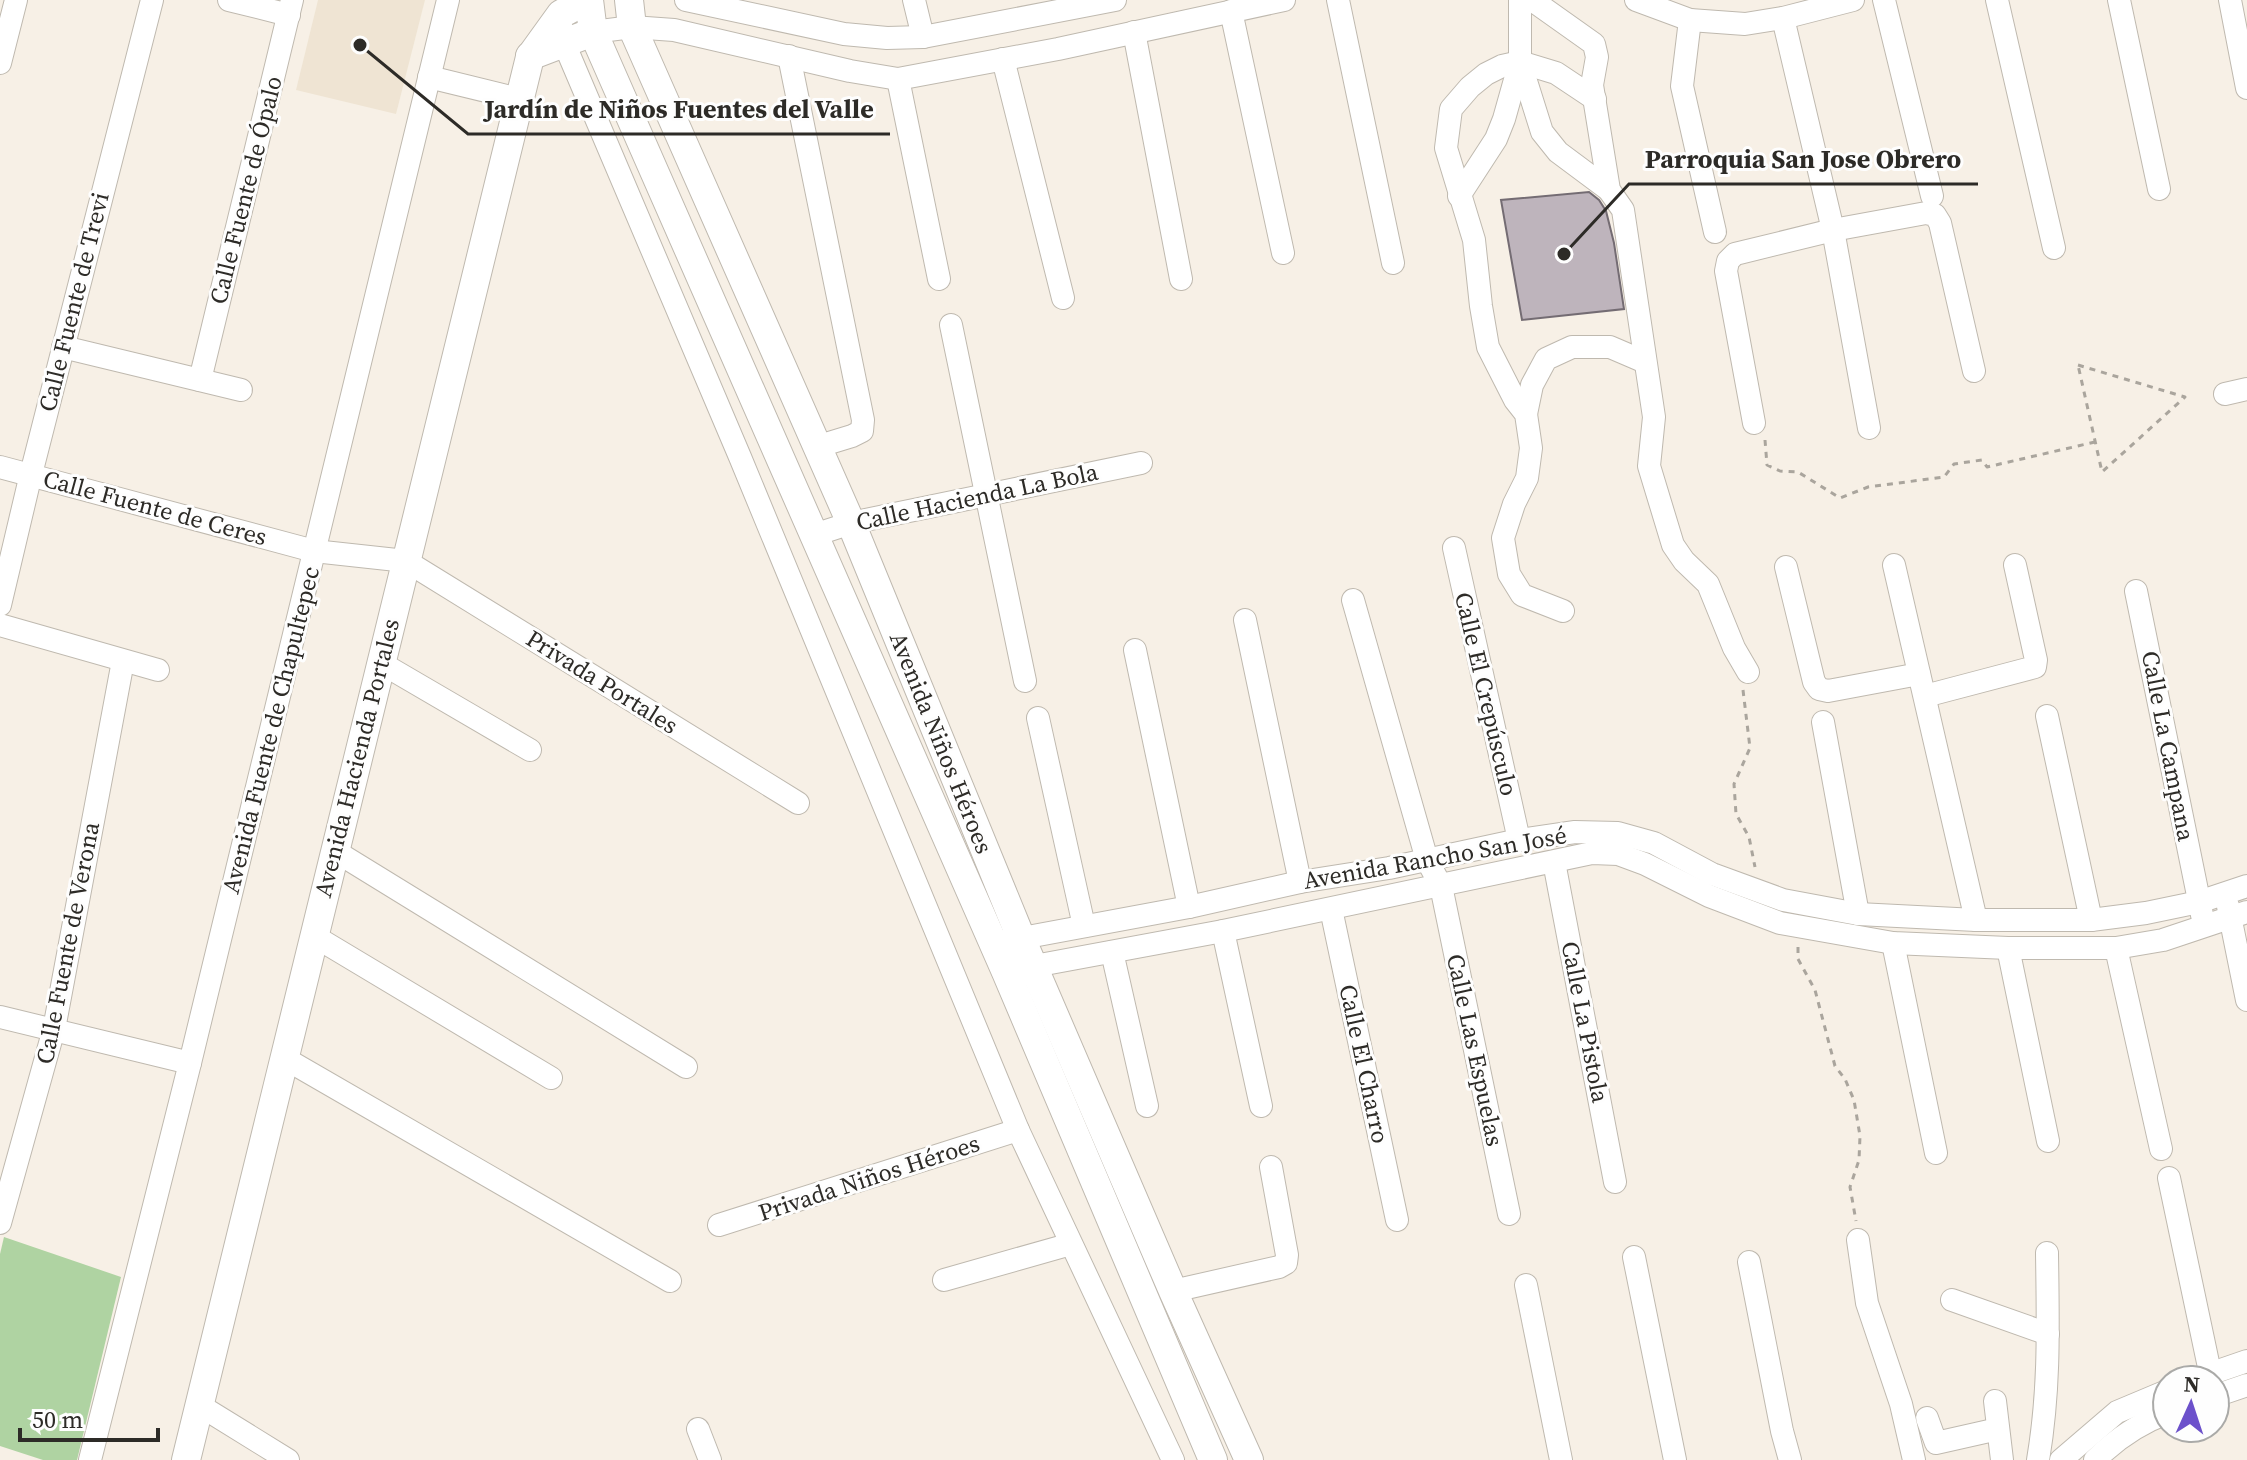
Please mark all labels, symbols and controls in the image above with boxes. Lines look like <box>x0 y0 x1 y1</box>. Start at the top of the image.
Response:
street label: Calle Fuente de Ópalo <box>201 72 290 307</box>
callout: Jardín de Niños Fuentes del Valle <box>468 84 890 134</box>
text: Jardín de Niños Fuentes del Valle <box>482 91 874 127</box>
callout: Parroquia San Jose Obrero <box>1629 134 1978 184</box>
text: Parroquia San Jose Obrero <box>1645 141 1961 177</box>
street label: Calle Fuente de Trevi <box>30 189 117 415</box>
street label: Calle Hacienda La Bola <box>853 455 1102 538</box>
street label: Calle Fuente de Ceres <box>40 462 271 553</box>
street label: Avenida Fuente de Chapultepec <box>214 563 327 897</box>
street label: Calle El Crepúsculo <box>1447 589 1526 799</box>
street label: Avenida Hacienda Portales <box>306 615 407 901</box>
street label: Privada Portales <box>520 622 684 741</box>
street label: Avenida Niños Héroes <box>882 627 1001 858</box>
street label: Calle La Campana <box>2134 648 2203 845</box>
street label: Calle Fuente de Verona <box>28 818 107 1067</box>
street label: Avenida Rancho San José <box>1301 818 1569 897</box>
street label: Calle La Pistola <box>1554 939 1617 1106</box>
street label: Calle Las Espuelas <box>1439 951 1512 1149</box>
street label: Calle El Charro <box>1332 981 1397 1146</box>
street label: Privada Niños Héroes <box>754 1126 984 1229</box>
north arrow <box>2151 1364 2231 1444</box>
text: N <box>2183 1369 2201 1399</box>
scale bar <box>20 1392 158 1442</box>
text: 50 m <box>32 1403 83 1436</box>

